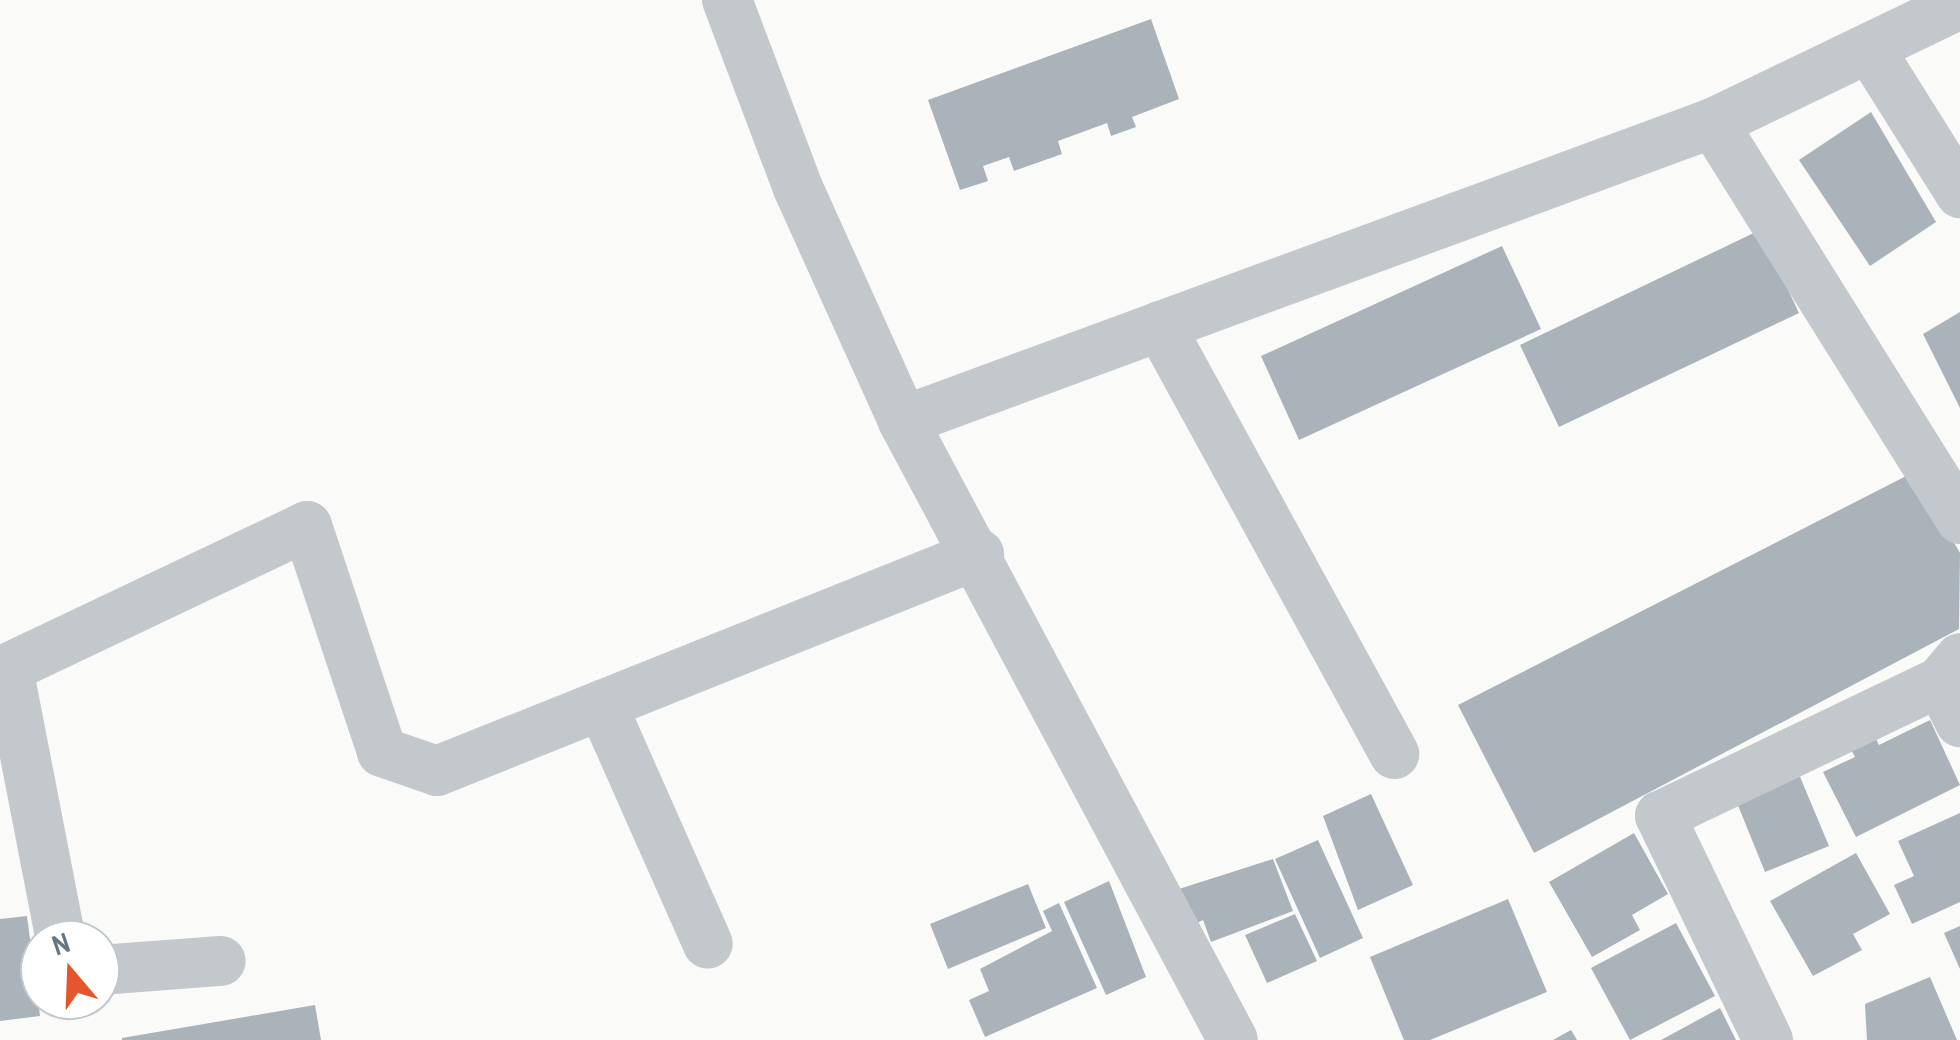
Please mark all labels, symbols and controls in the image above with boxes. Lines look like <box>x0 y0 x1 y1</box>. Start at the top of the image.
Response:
north arrow <box>20 920 120 1020</box>
text: N <box>47 923 75 964</box>

